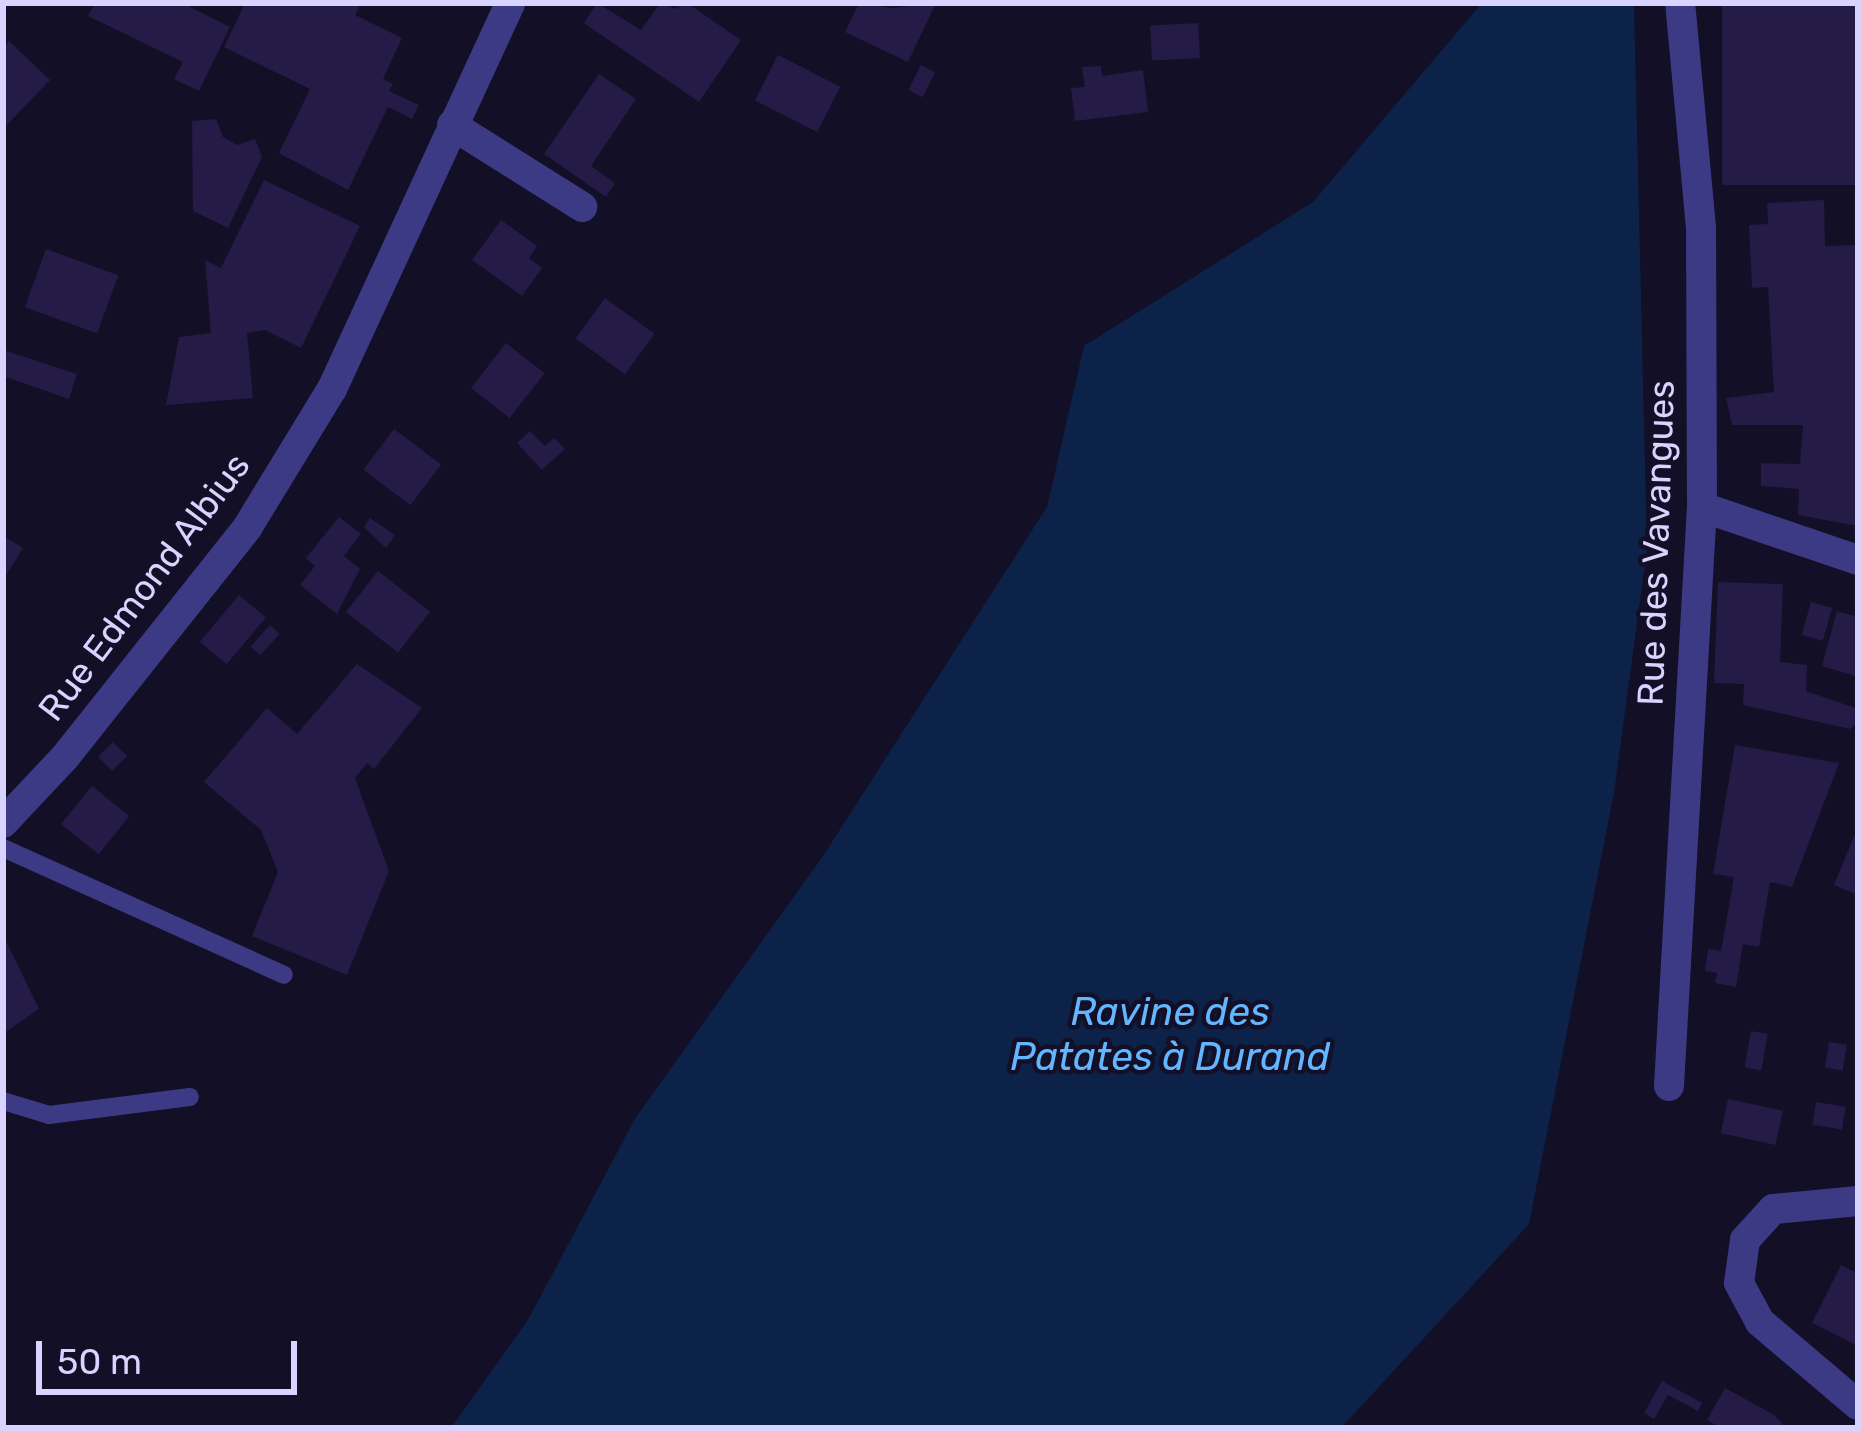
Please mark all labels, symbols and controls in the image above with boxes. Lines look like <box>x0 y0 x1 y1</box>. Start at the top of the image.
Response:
street label: Rue des Vavangues <box>1629 379 1683 707</box>
street label: Rue Edmond Albius <box>29 444 259 730</box>
water label: Ravine des Patates à Durand <box>1010 990 1330 1081</box>
scale bar <box>42 1317 303 1391</box>
text: 50 m <box>57 1340 142 1383</box>

